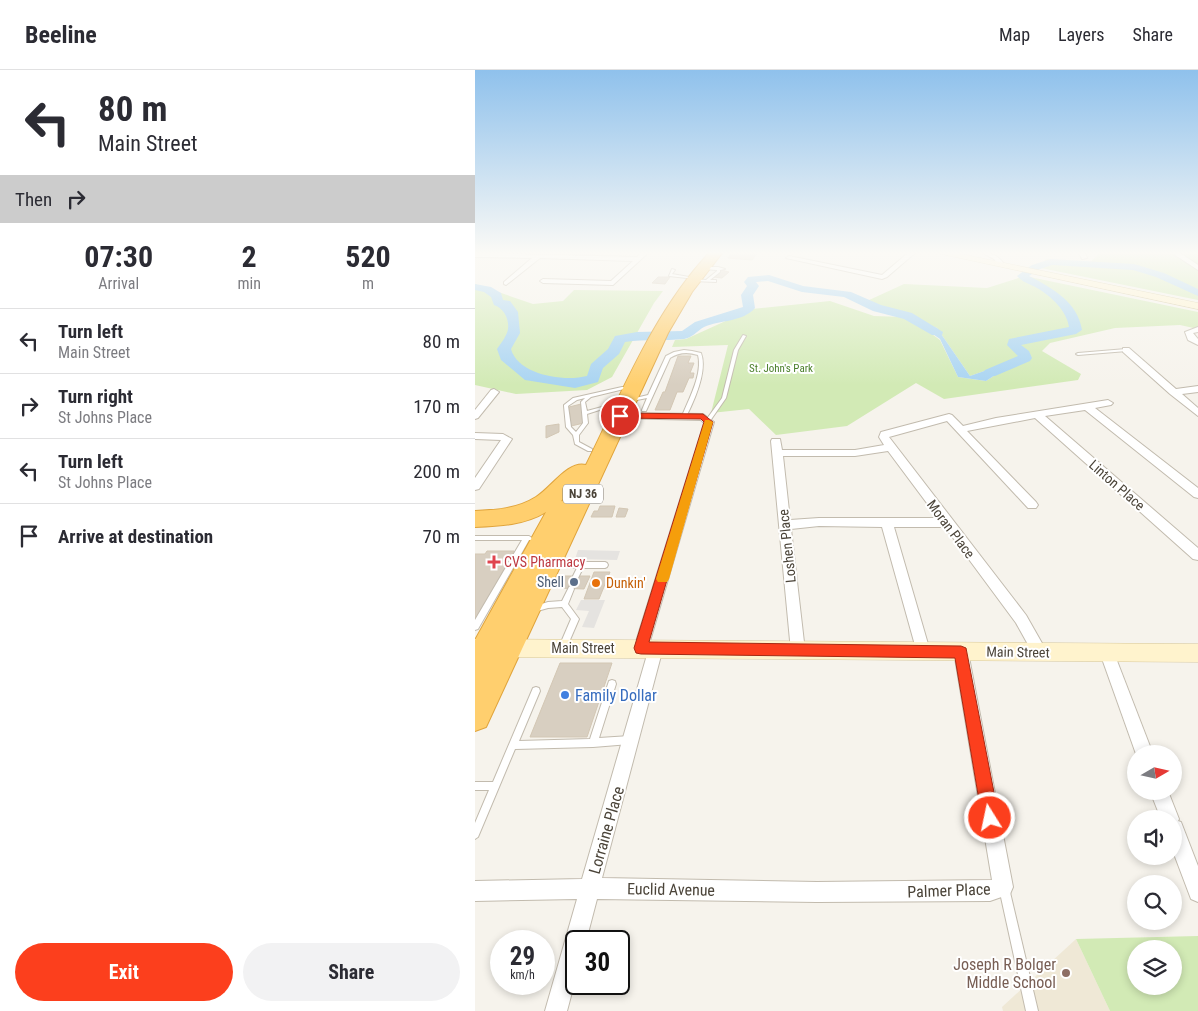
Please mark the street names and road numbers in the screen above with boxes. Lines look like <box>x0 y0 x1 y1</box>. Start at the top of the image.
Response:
street label: Linton Place <box>1086 457 1148 514</box>
road number: NJ 36 <box>563 484 603 504</box>
street label: Moran Place <box>924 497 978 562</box>
street label: Loshen Place <box>775 508 799 584</box>
street label: Main Street <box>551 640 615 656</box>
street label: Main Street <box>986 643 1050 661</box>
street label: Lorraine Place <box>585 784 628 876</box>
street label: Euclid Avenue <box>627 879 715 900</box>
street label: Palmer Place <box>907 880 991 901</box>

